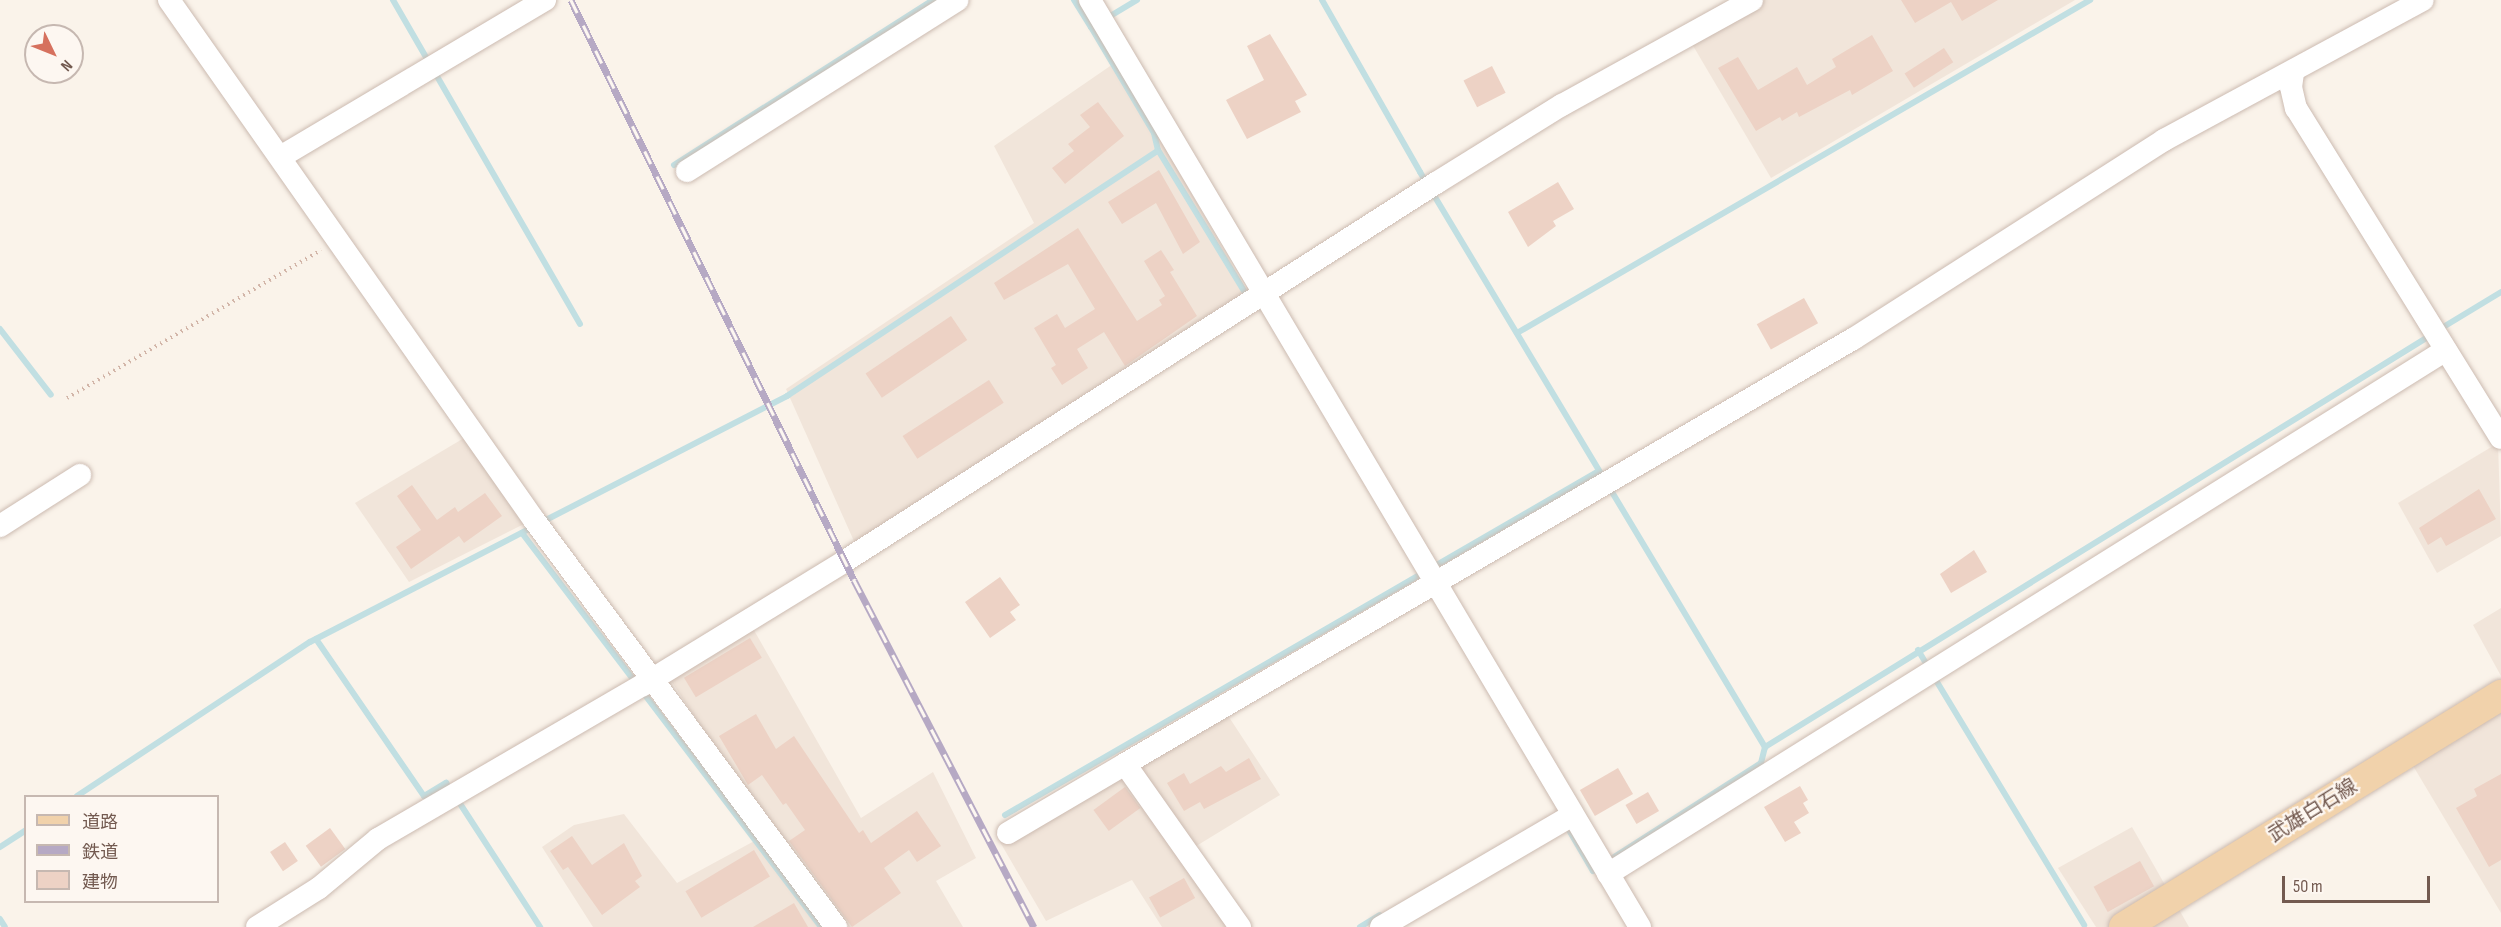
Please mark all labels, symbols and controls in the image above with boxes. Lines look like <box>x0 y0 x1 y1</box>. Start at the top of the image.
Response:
north arrow <box>24 24 84 84</box>
text: N <box>56 56 76 75</box>
street label: 武雄白石線 <box>2264 774 2362 848</box>
legend <box>24 795 219 903</box>
text: 道路 <box>82 812 118 833</box>
text: 鉄道 <box>82 842 118 863</box>
scale bar <box>2285 864 2434 902</box>
text: 建物 <box>82 872 118 893</box>
text: 50 m <box>2293 876 2323 897</box>

